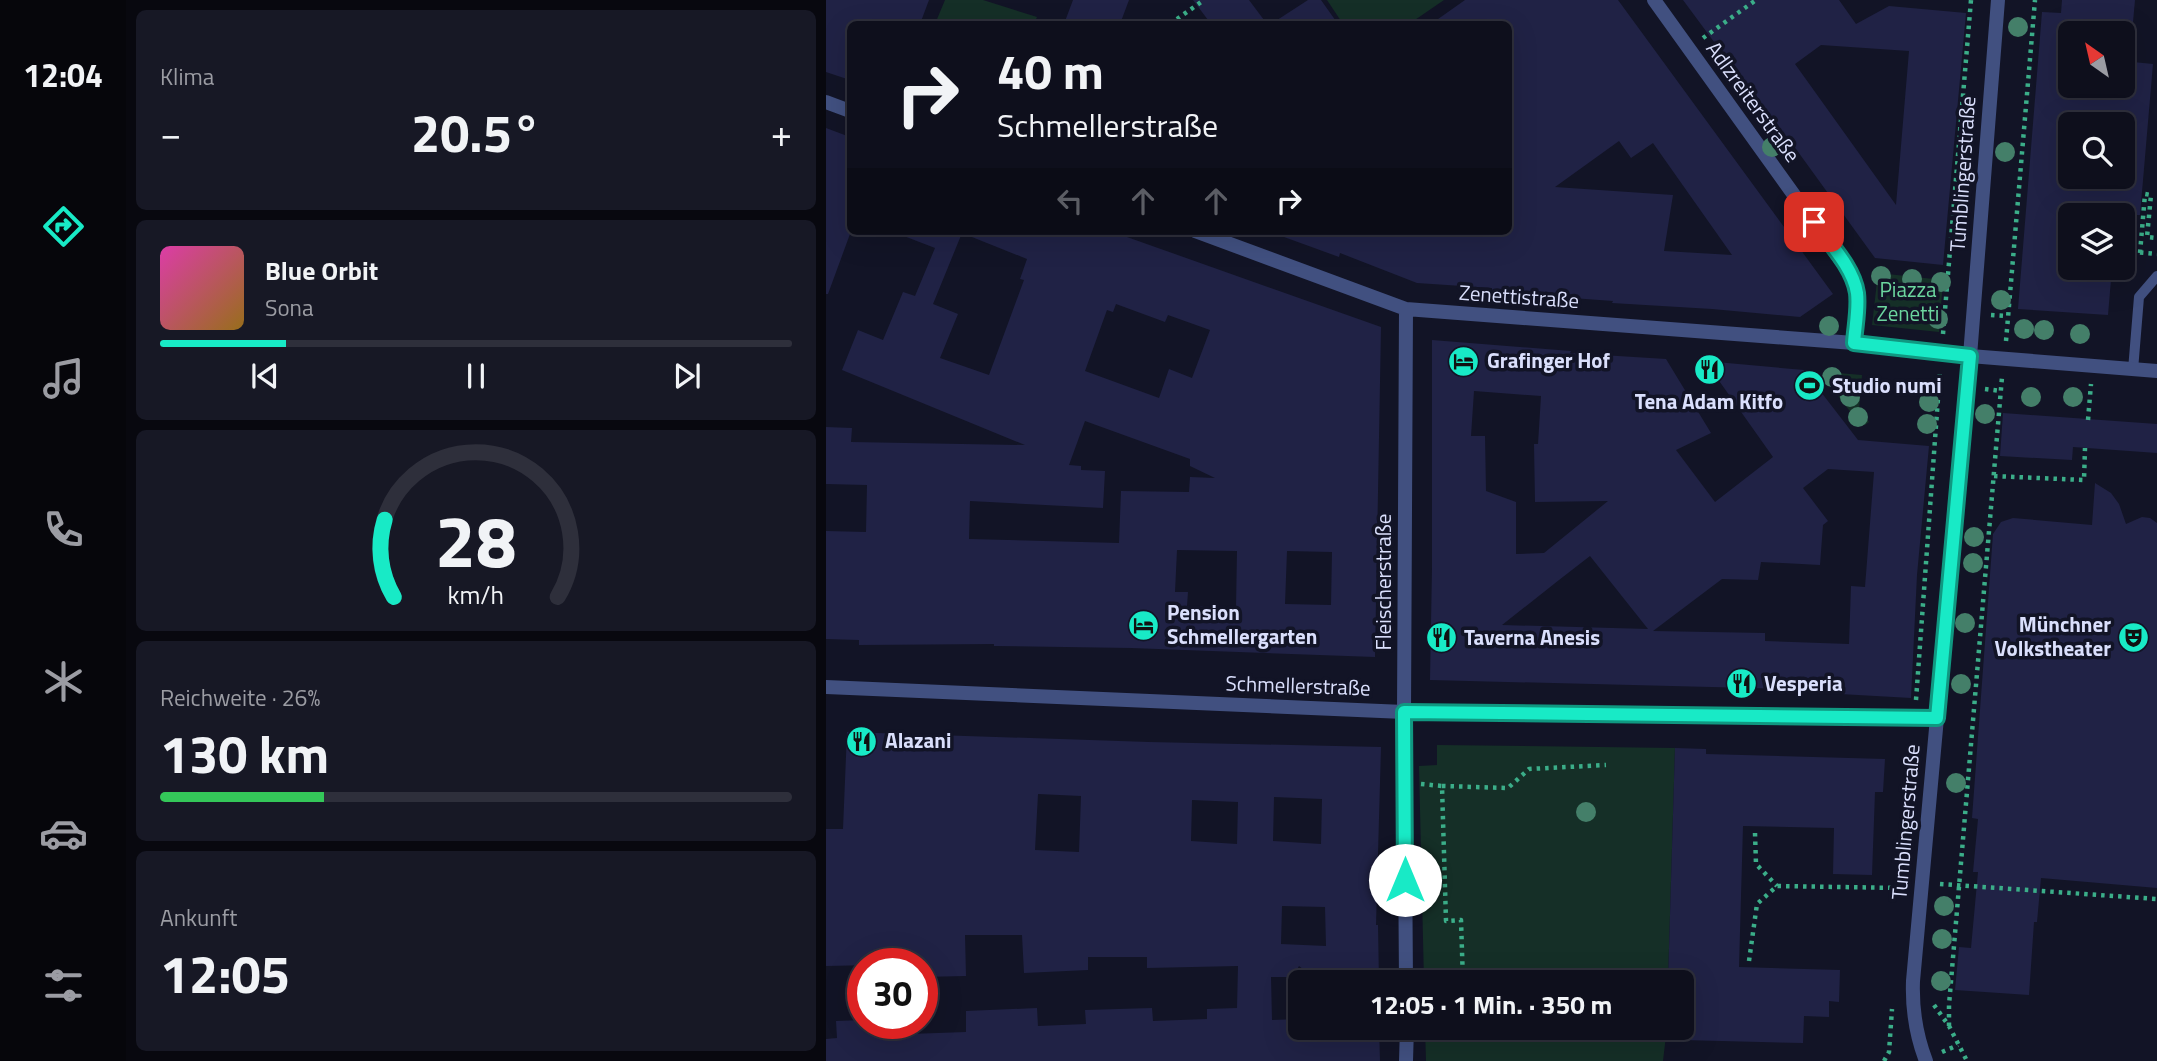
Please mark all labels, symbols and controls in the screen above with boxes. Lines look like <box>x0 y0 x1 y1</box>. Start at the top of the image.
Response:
north arrow <box>2058 21 2135 98</box>
map controls <box>2058 21 2135 280</box>
text: 40 m <box>997 33 1104 108</box>
street label: Adlzreiterstraße <box>1699 34 1809 169</box>
icon: right <box>882 49 973 140</box>
text: 12:04 <box>23 51 103 99</box>
text: Klima <box>160 59 214 94</box>
text: 20.5° <box>411 93 541 172</box>
street label: Tumblingerstraße <box>1941 95 1983 253</box>
text: Schmellerstraße <box>997 101 1218 149</box>
text: − <box>160 104 181 162</box>
text: + <box>771 104 792 162</box>
button: search <box>2058 112 2135 189</box>
icon: left <box>1051 182 1089 220</box>
icon: ahead <box>1124 182 1162 220</box>
icon: ahead <box>1197 182 1235 220</box>
icon: right <box>1270 182 1308 220</box>
pin <box>1784 192 1844 252</box>
icon: directions <box>39 202 88 251</box>
icon: arrive <box>1795 203 1833 241</box>
button: layers <box>2058 203 2135 280</box>
text: Blue Orbit <box>265 251 378 290</box>
park label: Piazza Zenetti <box>1877 273 1939 329</box>
street label: Zenettistraße <box>1458 276 1580 316</box>
text: Sona <box>265 290 313 325</box>
hotel icon: Grafinger Hof <box>1447 344 1481 378</box>
place label: Grafinger Hof <box>1487 344 1611 376</box>
restaurant icon: Tena Adam Kitfo <box>1692 353 1726 387</box>
icon: music <box>39 354 88 403</box>
icon: previous <box>246 357 284 395</box>
icon: pause <box>457 357 495 395</box>
icon: next <box>668 357 706 395</box>
sports icon: Studio numi <box>1792 369 1826 403</box>
place label: Studio numi <box>1832 369 1942 401</box>
place label: Tena Adam Kitfo <box>1635 385 1783 417</box>
text: 28 <box>435 485 517 595</box>
icon: phone <box>39 505 88 554</box>
street label: Fleischerstraße <box>1367 514 1399 650</box>
text: km/h <box>448 575 504 613</box>
place label: Pension Schmellergarten <box>1167 596 1317 652</box>
hotel icon: Pension Schmellergarten <box>1127 608 1161 642</box>
place label: Münchner Volkstheater <box>1995 608 2111 664</box>
theatre icon: Münchner Volkstheater <box>2117 620 2151 654</box>
restaurant icon: Taverna Anesis <box>1424 621 1458 655</box>
place label: Taverna Anesis <box>1464 621 1600 653</box>
icon: climate <box>39 657 88 706</box>
street label: Schmellerstraße <box>1225 666 1371 704</box>
restaurant icon: Vesperia <box>1724 667 1758 701</box>
place label: Vesperia <box>1764 667 1843 699</box>
text: Reichweite · 26% <box>160 680 320 715</box>
text: 130 km <box>160 714 329 793</box>
restaurant icon: Alazani <box>845 724 879 758</box>
place label: Alazani <box>885 724 951 756</box>
street label: Tumblingerstraße <box>1882 743 1928 901</box>
icon: car <box>39 809 88 858</box>
position arrow <box>1368 843 1442 917</box>
text: Ankunft <box>160 900 237 935</box>
text: 12:05 <box>160 934 290 1013</box>
speed limit sign: 30 <box>847 948 938 1039</box>
icon: filters <box>39 961 88 1010</box>
text: 12:05 · 1 Min. · 350 m <box>1370 985 1612 1024</box>

